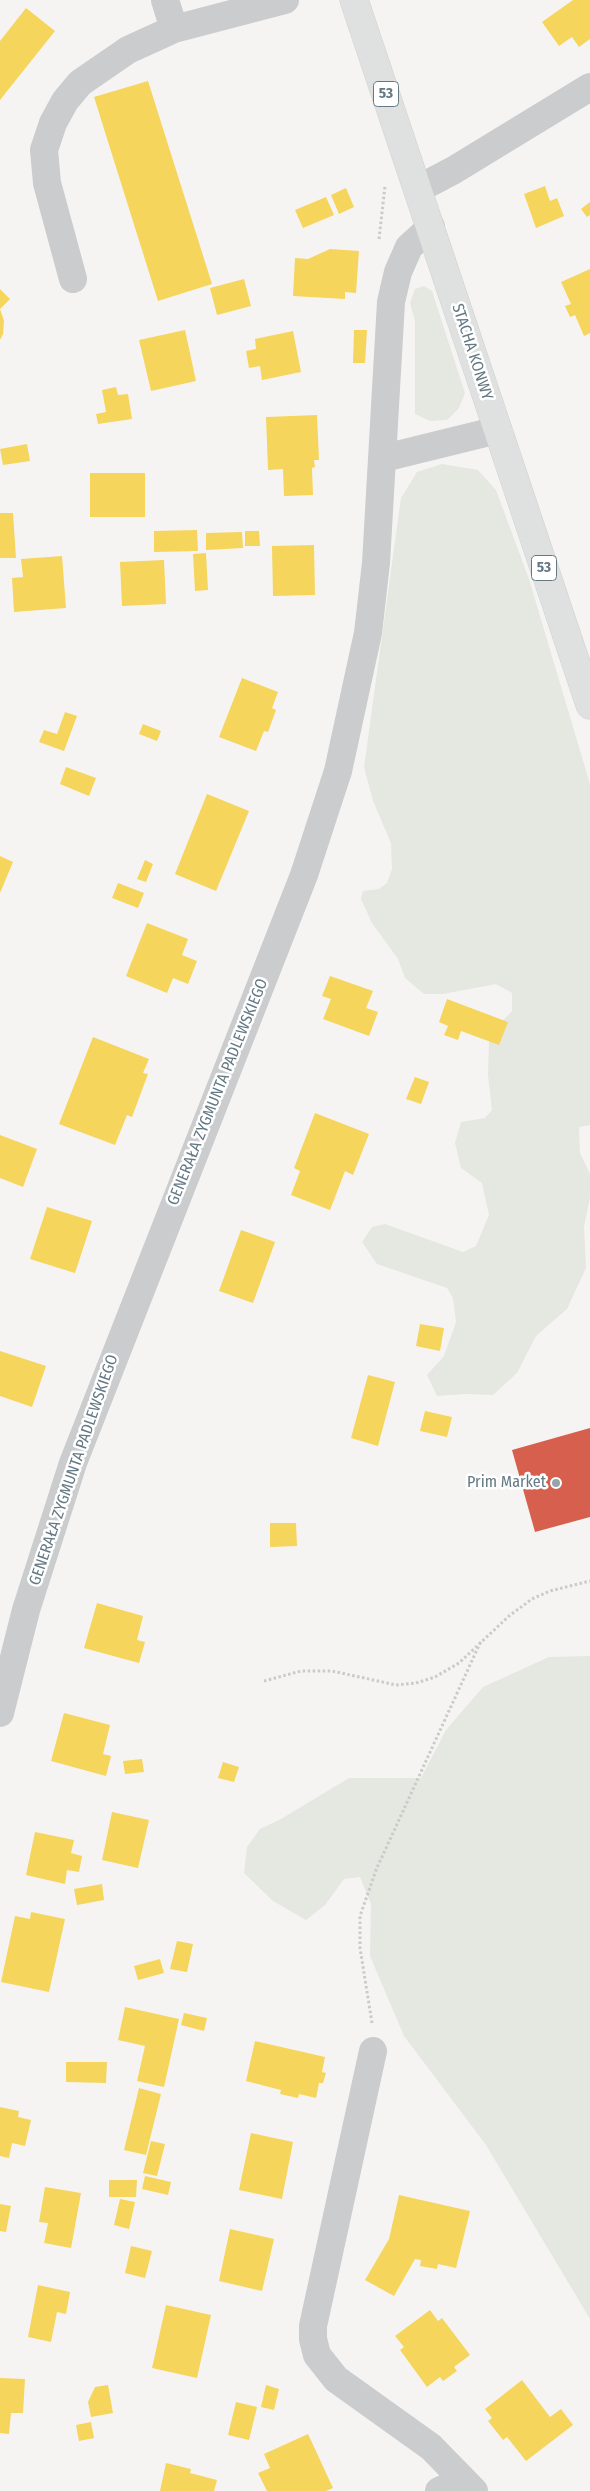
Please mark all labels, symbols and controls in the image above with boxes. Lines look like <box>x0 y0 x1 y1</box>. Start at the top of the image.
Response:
road number: 53 <box>374 82 398 106</box>
street label: STACHA KONWY <box>447 301 497 403</box>
road number: 53 <box>532 556 556 580</box>
street label: GENERAŁA ZYGMUNTA PADLEWSKIEGO <box>164 976 272 1208</box>
street label: GENERAŁA ZYGMUNTA PADLEWSKIEGO <box>25 1352 123 1588</box>
place label: Prim Market <box>467 1473 546 1493</box>
marker: Prim Market <box>550 1477 562 1489</box>

